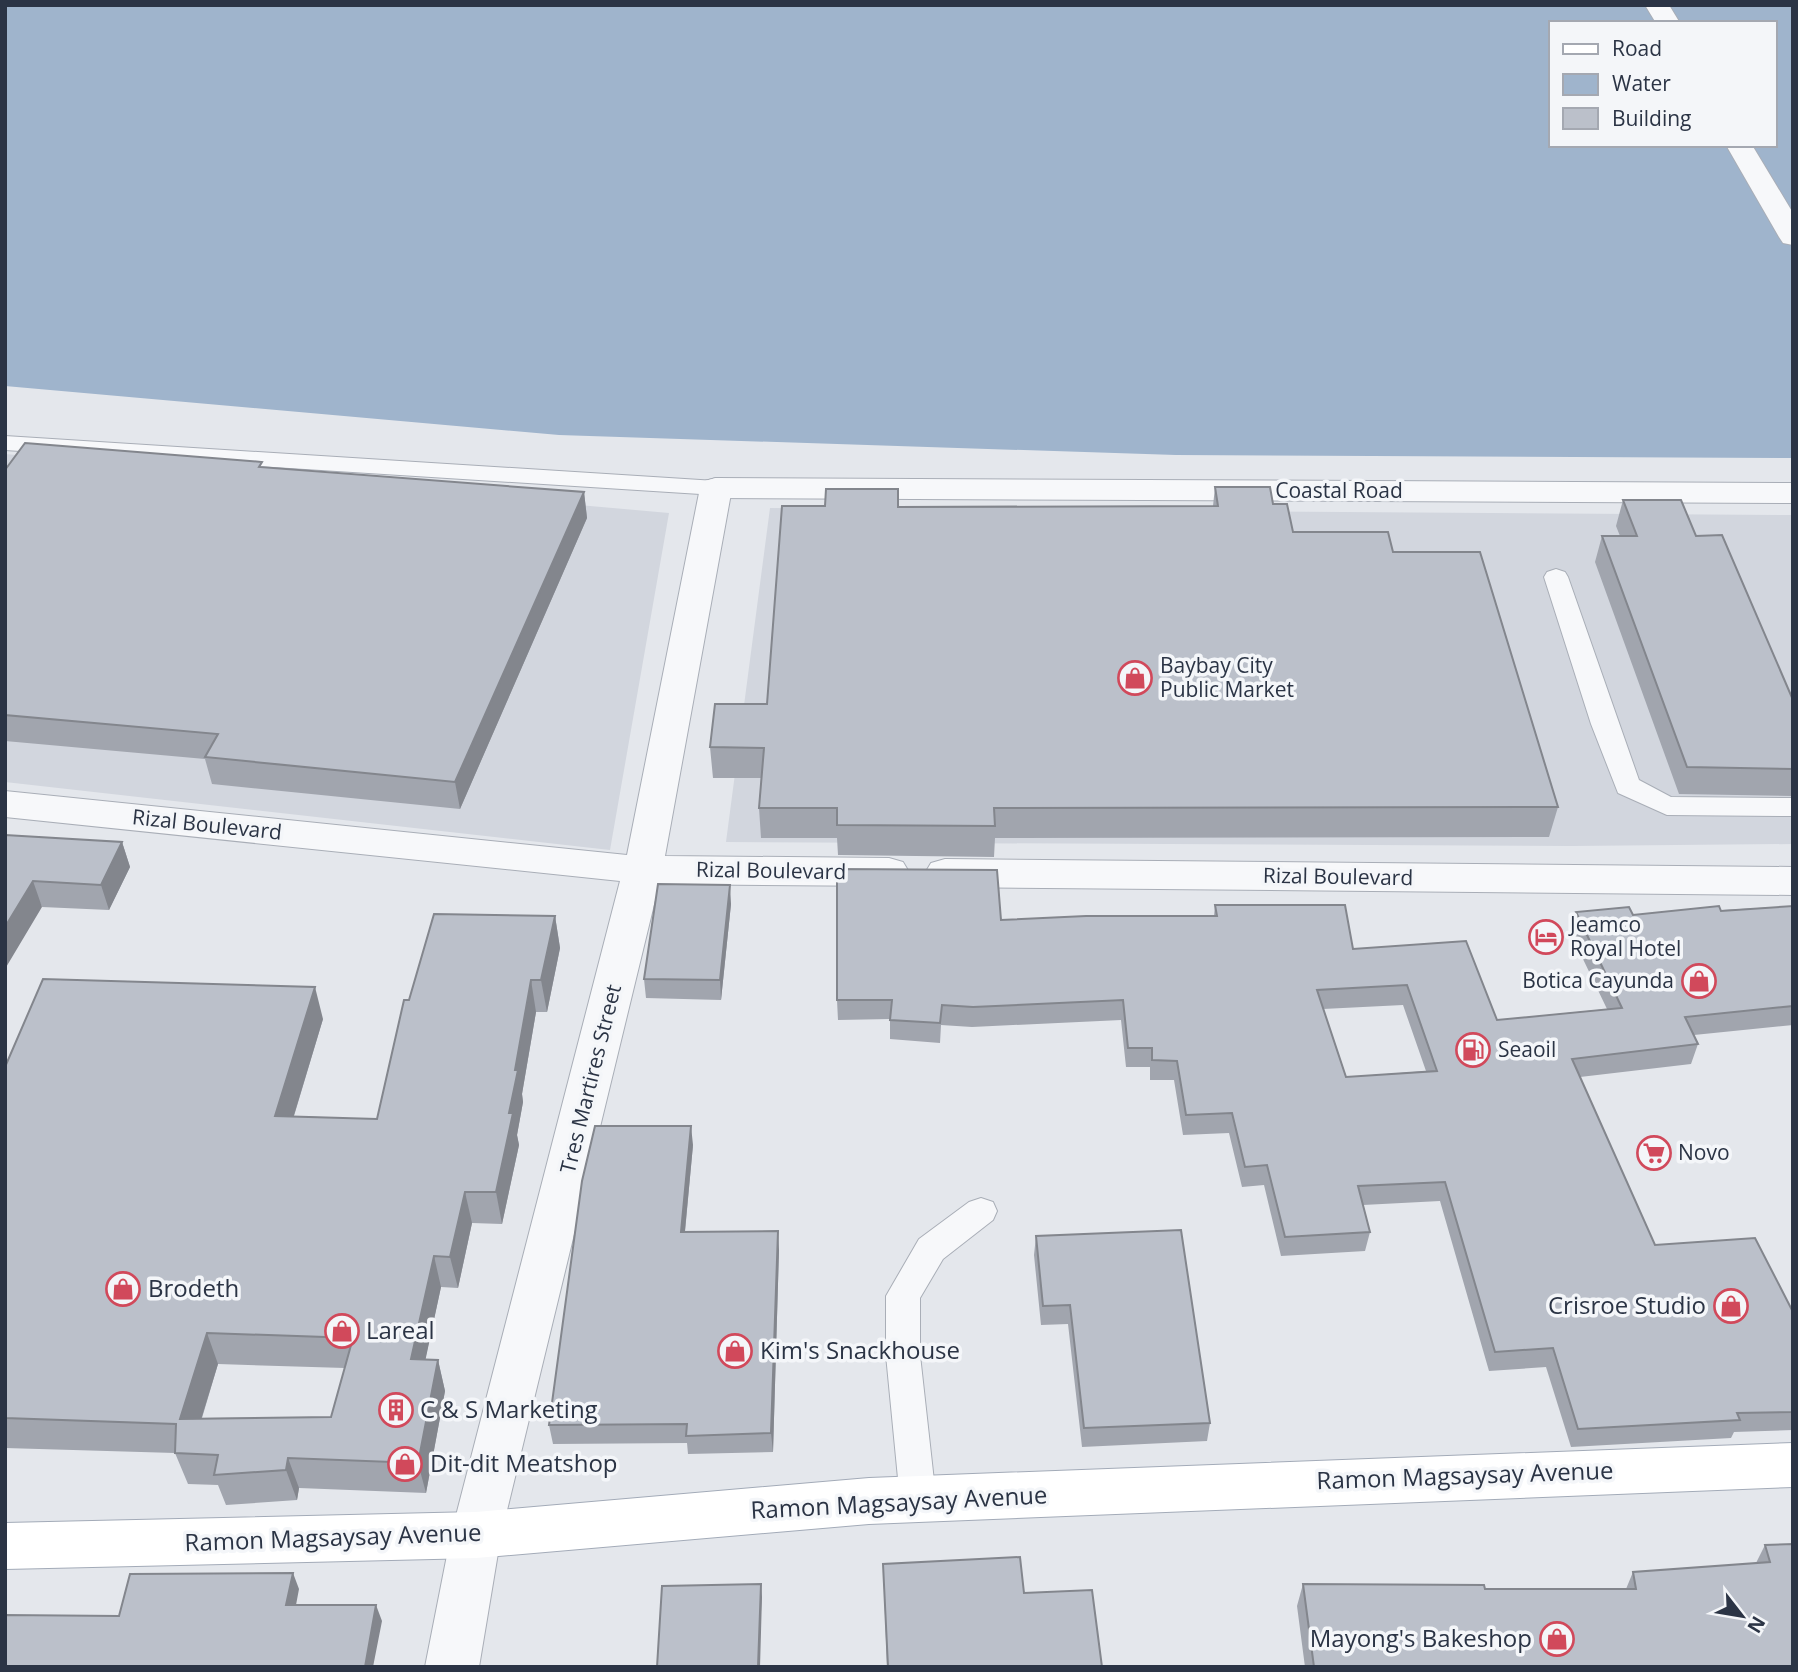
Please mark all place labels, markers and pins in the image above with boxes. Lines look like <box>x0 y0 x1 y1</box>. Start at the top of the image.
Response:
place label: Baybay City Public Market <box>1160 651 1294 703</box>
shop icon: Baybay City Public Market <box>1116 659 1154 697</box>
place label: Jeamco Royal Hotel <box>1568 910 1681 962</box>
hotel icon: Jeamco Royal Hotel <box>1527 918 1565 956</box>
shop icon: Botica Cayunda <box>1680 962 1718 1000</box>
place label: Botica Cayunda <box>1522 966 1674 994</box>
fuel station icon: Seaoil <box>1454 1031 1492 1069</box>
place label: Seaoil <box>1498 1035 1556 1063</box>
supermarket icon: Novo <box>1635 1134 1673 1172</box>
place label: Novo <box>1678 1138 1730 1166</box>
shop icon: Brodeth <box>104 1270 142 1308</box>
place label: Brodeth <box>148 1271 239 1304</box>
shop icon: Crisroe Studio <box>1712 1287 1750 1325</box>
place label: Crisroe Studio <box>1548 1288 1706 1321</box>
shop icon: Lareal <box>323 1312 361 1350</box>
place label: Lareal <box>366 1313 435 1346</box>
shop icon: Kim's Snackhouse <box>716 1332 754 1370</box>
place label: Kim's Snackhouse <box>760 1333 960 1366</box>
building icon: C & S Marketing <box>377 1391 415 1429</box>
place label: C & S Marketing <box>420 1392 598 1425</box>
shop icon: Dit-dit Meatshop <box>386 1445 424 1483</box>
place label: Dit-dit Meatshop <box>430 1446 618 1479</box>
shop icon: Mayong's Bakeshop <box>1538 1620 1576 1658</box>
place label: Mayong's Bakeshop <box>1310 1621 1532 1654</box>

